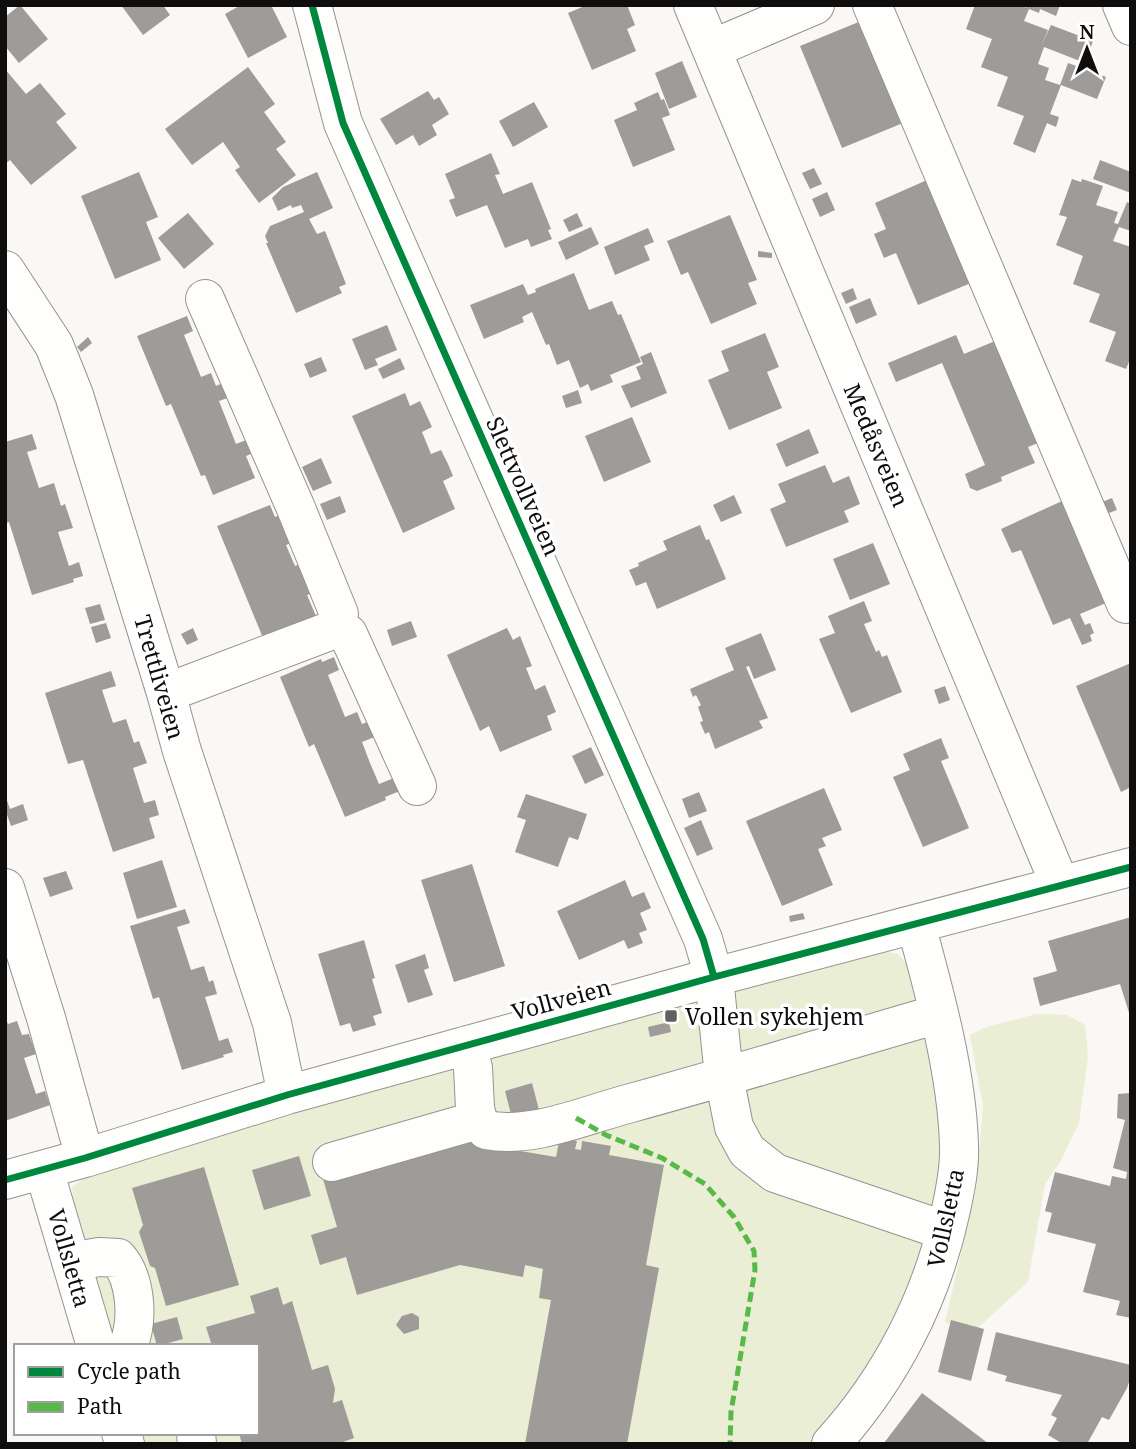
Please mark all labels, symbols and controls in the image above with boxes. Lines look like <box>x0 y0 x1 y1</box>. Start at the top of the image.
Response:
north arrow <box>1052 14 1122 84</box>
text: N <box>1080 19 1095 45</box>
street label: Medåsveien <box>837 378 917 512</box>
street label: Slettvollveien <box>479 411 569 561</box>
street label: Trettliveien <box>127 611 193 743</box>
street label: Vollveien <box>508 970 614 1028</box>
place label: Vollen sykehjem <box>685 1000 864 1032</box>
marker: Vollen sykehjem <box>663 1008 679 1024</box>
street label: Vollsletta <box>919 1165 971 1271</box>
street label: Vollsletta <box>41 1205 99 1311</box>
legend <box>14 1344 259 1435</box>
text: Cycle path <box>77 1357 181 1385</box>
text: Path <box>77 1392 122 1420</box>

